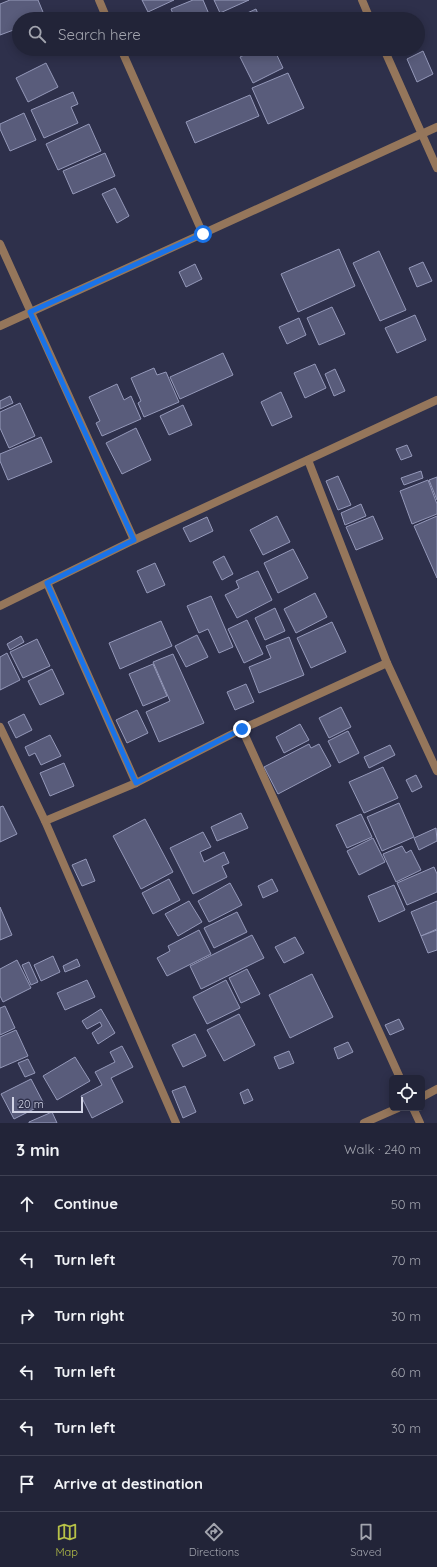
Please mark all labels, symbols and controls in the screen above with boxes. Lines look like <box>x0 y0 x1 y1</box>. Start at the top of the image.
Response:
search box <box>12 12 425 56</box>
icon: search <box>26 23 48 45</box>
text: Search here <box>58 25 141 44</box>
route start <box>194 225 212 243</box>
route end <box>233 720 251 738</box>
map controls <box>389 1075 425 1111</box>
button: locate <box>389 1075 425 1111</box>
scale bar <box>12 1095 83 1114</box>
text: 20 m <box>18 1097 44 1111</box>
text: 3 min <box>16 1139 60 1160</box>
text: Walk · 240 m <box>344 1141 421 1157</box>
icon: ahead <box>16 1193 38 1215</box>
text: Continue <box>54 1194 118 1213</box>
text: 50 m <box>391 1196 421 1212</box>
icon: left <box>16 1249 38 1271</box>
text: Turn left <box>54 1250 116 1269</box>
text: 70 m <box>391 1252 421 1268</box>
icon: right <box>16 1305 38 1327</box>
text: Turn right <box>54 1306 125 1325</box>
text: 30 m <box>391 1308 421 1324</box>
icon: left <box>16 1361 38 1383</box>
text: Turn left <box>54 1362 116 1381</box>
text: 60 m <box>391 1364 421 1380</box>
icon: left <box>16 1417 38 1439</box>
text: Turn left <box>54 1418 116 1437</box>
text: 30 m <box>391 1420 421 1436</box>
icon: arrive <box>16 1473 38 1495</box>
text: Arrive at destination <box>54 1474 203 1493</box>
tab: Map <box>55 1521 78 1559</box>
tab: Directions <box>189 1521 239 1559</box>
tab: Saved <box>350 1521 382 1559</box>

